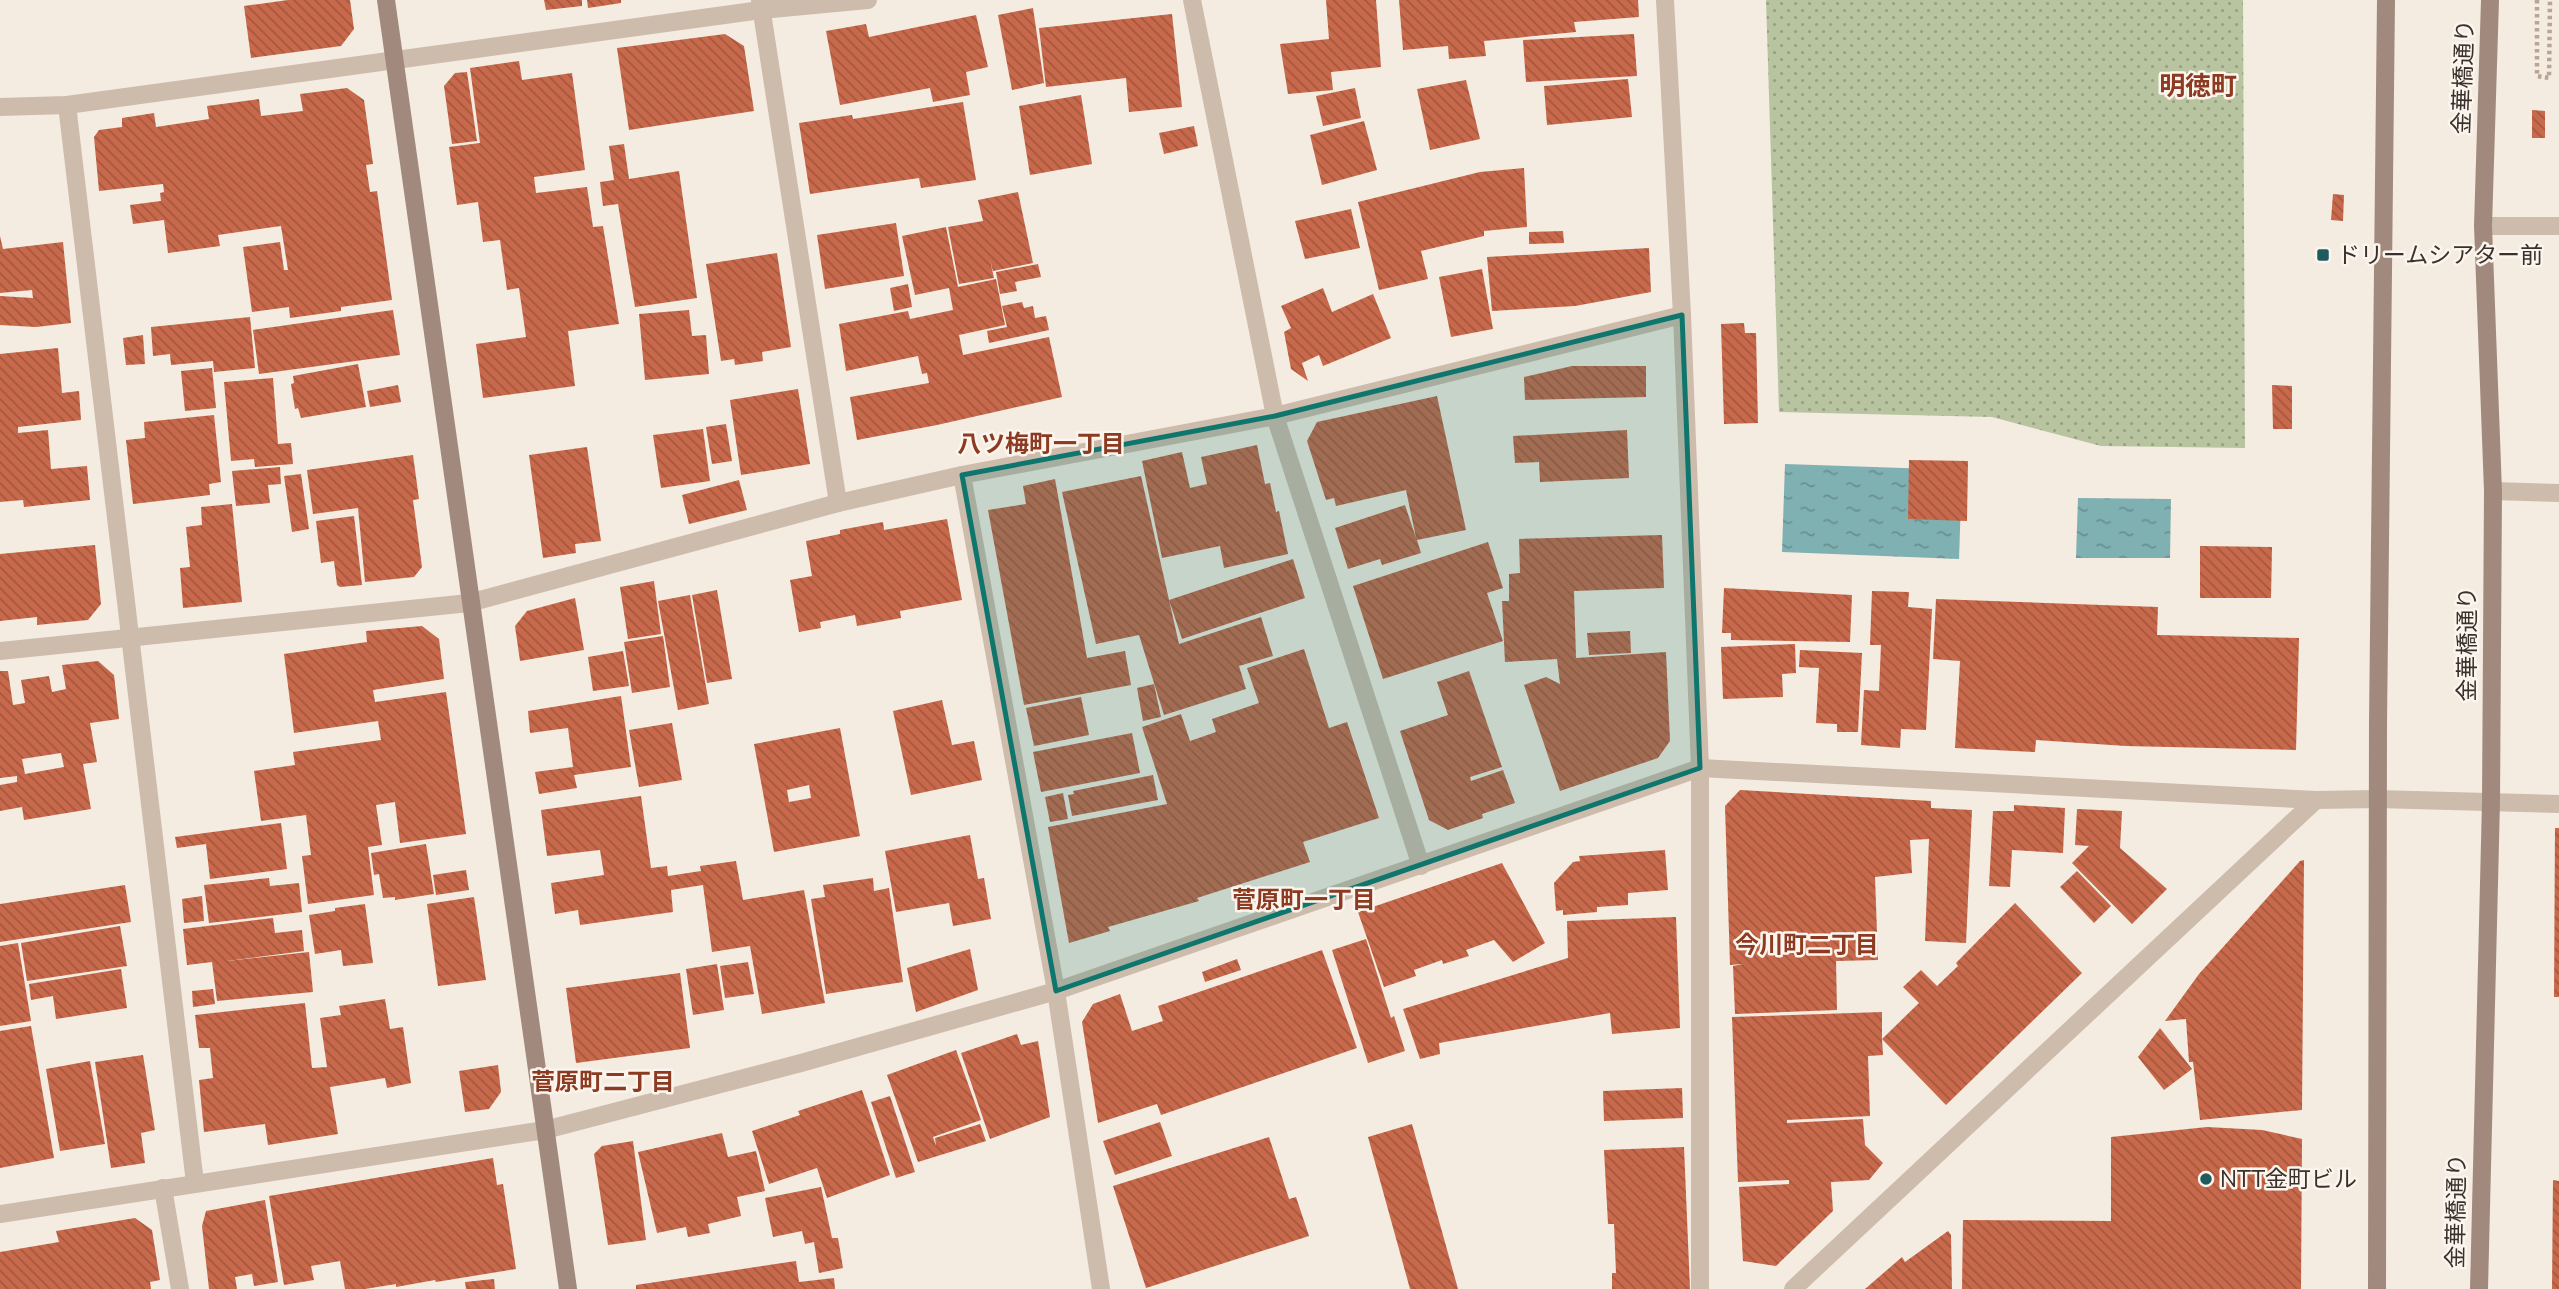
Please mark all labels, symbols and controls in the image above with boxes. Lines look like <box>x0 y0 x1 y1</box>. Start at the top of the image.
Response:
street label: 金華橋通り <box>2446 19 2481 135</box>
district label: 明徳町 <box>2159 69 2237 104</box>
place label: ドリームシアター前 <box>2337 240 2543 271</box>
marker: ドリームシアター前 <box>2315 247 2331 263</box>
district label: 八ツ梅町一丁目 <box>957 428 1125 460</box>
street label: 金華橋通り <box>2452 587 2483 702</box>
district label: 菅原町一丁目 <box>1232 884 1376 916</box>
district label: 今川町二丁目 <box>1735 929 1879 961</box>
district label: 菅原町二丁目 <box>531 1066 675 1098</box>
street label: 金華橋通り <box>2440 1153 2473 1269</box>
place label: NTT金町ビル <box>2220 1164 2357 1195</box>
marker: NTT金町ビル <box>2198 1171 2214 1187</box>

